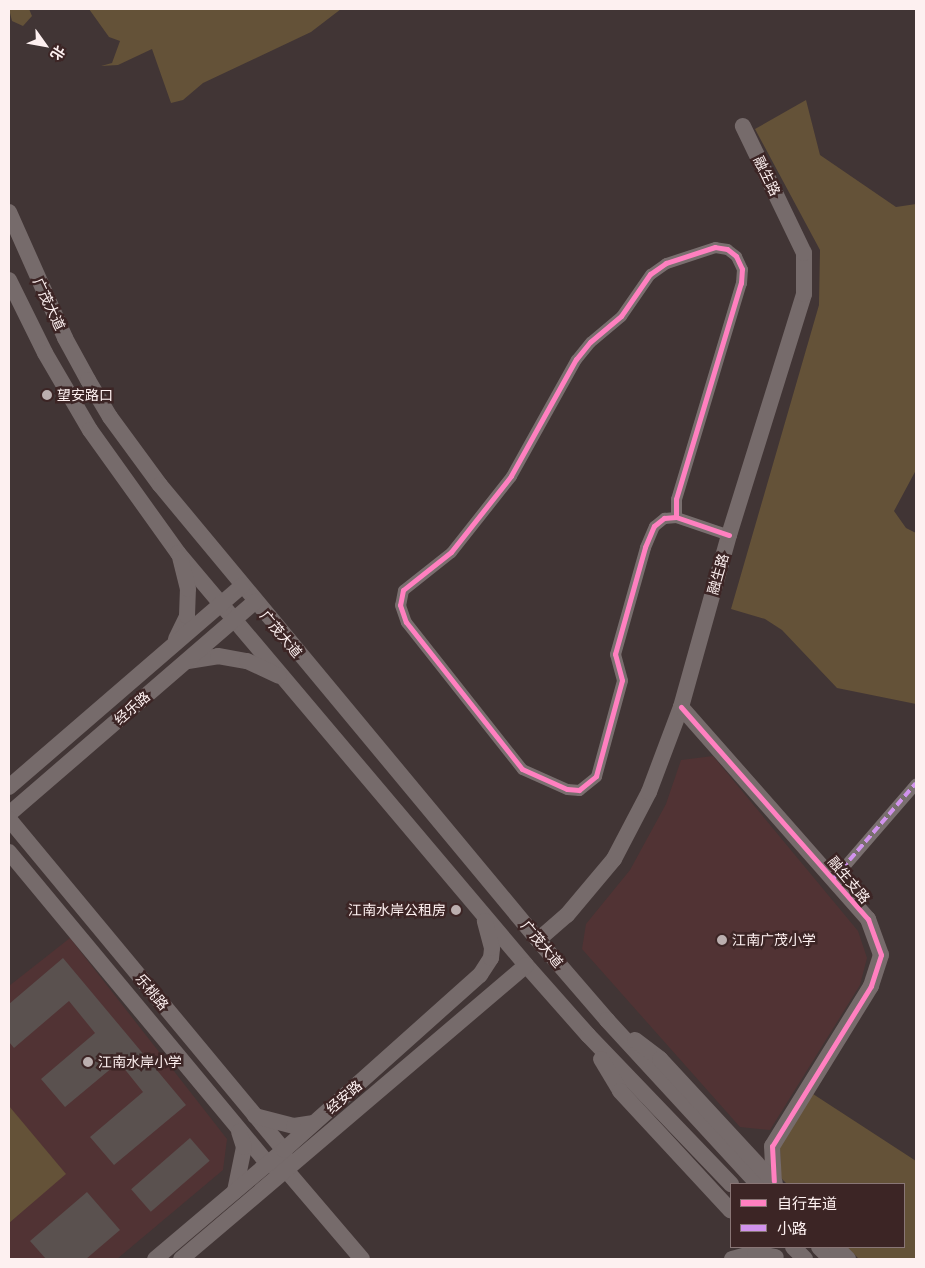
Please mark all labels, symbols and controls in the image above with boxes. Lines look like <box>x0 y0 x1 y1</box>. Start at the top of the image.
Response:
north arrow <box>20 20 70 70</box>
text: 北 <box>47 43 68 63</box>
street label: 融生路 <box>750 153 784 199</box>
street label: 广茂大道 <box>30 275 68 333</box>
place label: 望安路口 <box>57 387 113 403</box>
marker: 望安路口 <box>41 389 53 401</box>
street label: 融生路 <box>704 551 732 597</box>
street label: 广茂大道 <box>257 607 305 661</box>
street label: 经乐路 <box>111 688 153 728</box>
street label: 融生支路 <box>825 853 873 907</box>
place label: 江南水岸公租房 <box>348 902 446 918</box>
marker: 江南水岸公租房 <box>450 904 462 916</box>
street label: 广茂大道 <box>518 917 566 971</box>
place label: 江南广茂小学 <box>732 932 816 948</box>
marker: 江南广茂小学 <box>716 934 728 946</box>
street label: 乐桃路 <box>132 971 172 1013</box>
place label: 江南水岸小学 <box>98 1054 182 1070</box>
marker: 江南水岸小学 <box>82 1056 94 1068</box>
street label: 经安路 <box>323 1077 365 1117</box>
legend <box>730 1183 905 1248</box>
text: 自行车道 <box>777 1195 837 1212</box>
text: 小路 <box>777 1220 807 1237</box>

